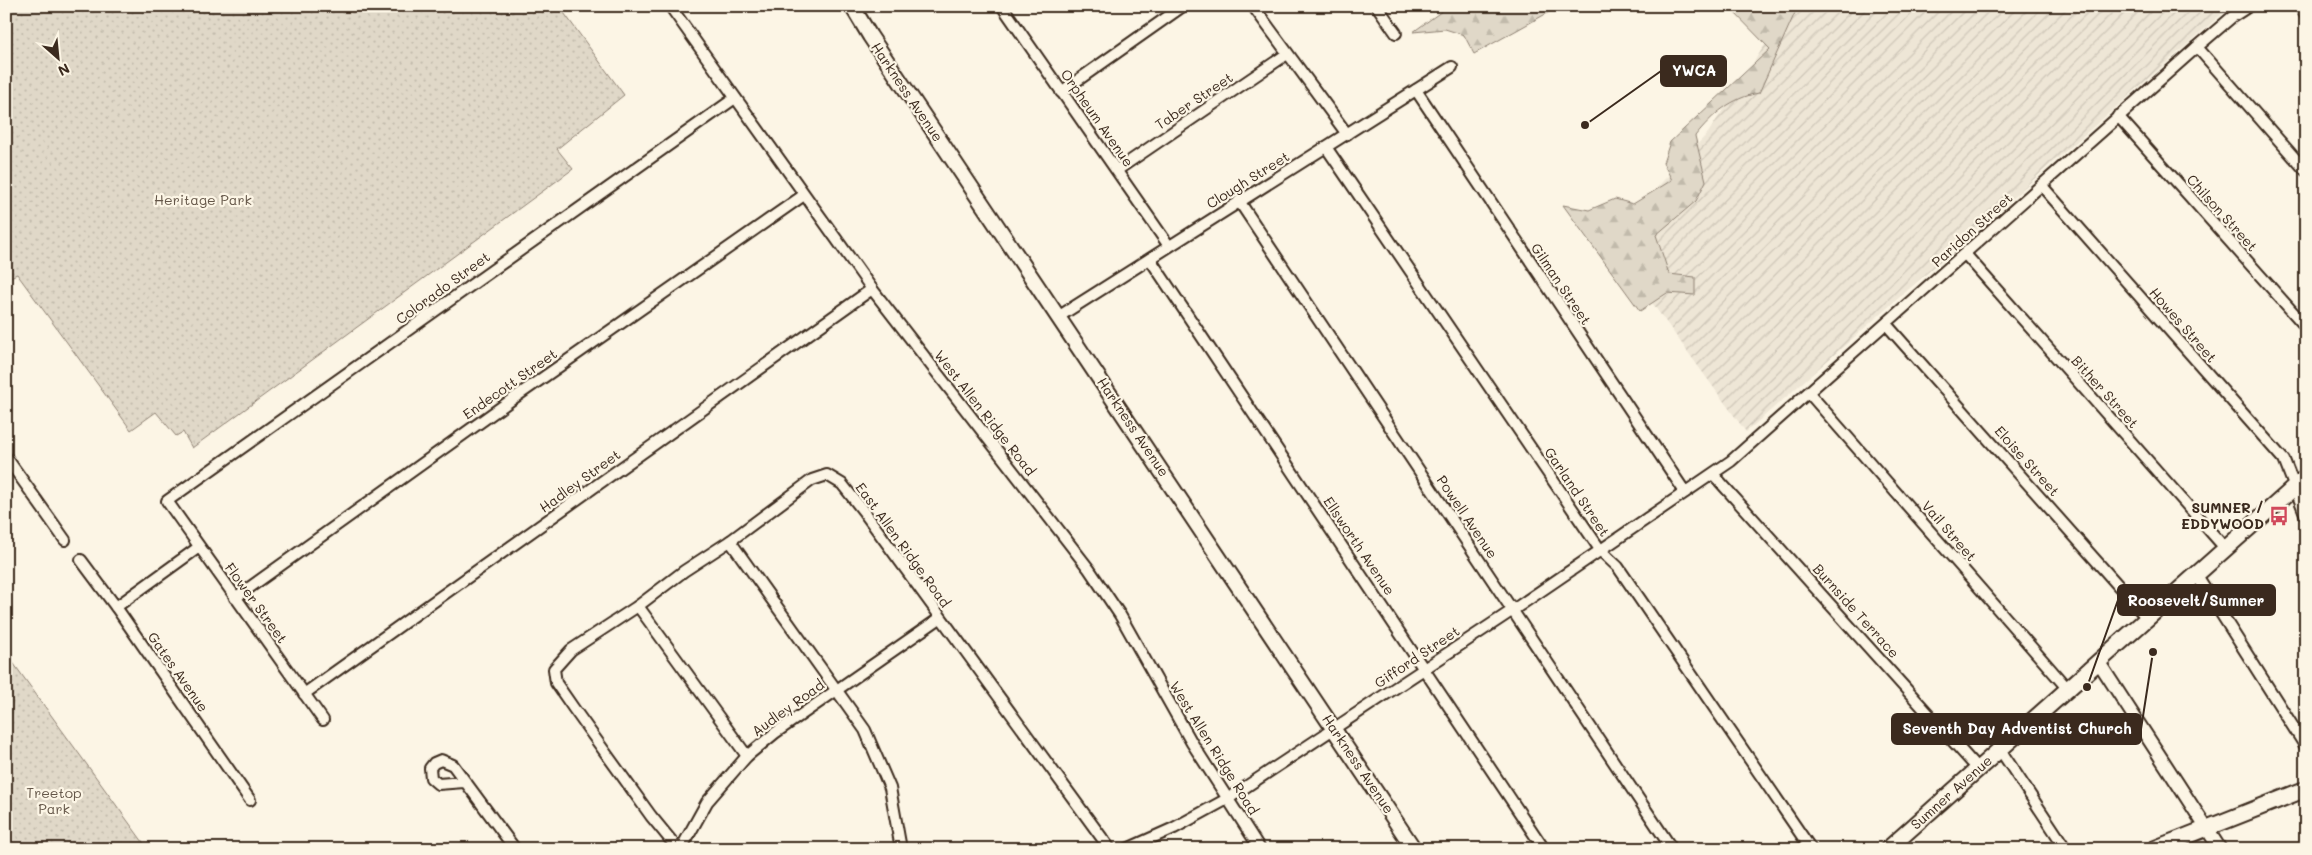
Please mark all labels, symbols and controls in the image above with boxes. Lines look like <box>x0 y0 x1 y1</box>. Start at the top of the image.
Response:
north arrow <box>32 32 82 82</box>
street label: Harkness Avenue <box>867 38 948 145</box>
callout: YWCA <box>1661 56 1726 86</box>
text: N <box>55 59 73 81</box>
text: YWCA <box>1672 60 1716 80</box>
street label: Orpheum Avenue <box>1057 65 1138 170</box>
street label: Taber Street <box>1151 67 1236 134</box>
street label: Clough Street <box>1203 146 1293 213</box>
street label: Chilson Street <box>2183 170 2262 255</box>
street label: Paridon Street <box>1927 188 2016 271</box>
park label: Heritage Park <box>154 190 252 209</box>
street label: Gilman Street <box>1527 239 1596 328</box>
street label: Colorado Street <box>392 247 494 328</box>
street label: Howes Street <box>2145 283 2221 366</box>
street label: Endecott Street <box>459 344 561 423</box>
street label: West Allen Ridge Road <box>930 346 1040 479</box>
street label: Bither Street <box>2068 351 2143 432</box>
street label: Harkness Avenue <box>1093 373 1174 480</box>
street label: Eloise Street <box>1991 421 2064 500</box>
street label: Garland Street <box>1540 443 1614 540</box>
street label: Hadley Street <box>535 445 624 517</box>
street label: Powell Avenue <box>1433 471 1502 562</box>
street label: East Allen Ridge Road <box>852 478 955 611</box>
street label: Ellsworth Avenue <box>1319 493 1399 599</box>
street label: Vail Street <box>1918 496 1981 565</box>
place label: SUMNER / EDDYWOOD <box>2181 498 2264 533</box>
bus stop icon: SUMNER / EDDYWOOD <box>2268 505 2290 527</box>
street label: Flower Street <box>221 559 292 647</box>
street label: Burnside Terrace <box>1809 560 1904 662</box>
callout: Roosevelt/Sumner <box>2118 585 2275 615</box>
text: Roosevelt/Sumner <box>2128 590 2265 610</box>
street label: Gifford Street <box>1370 621 1463 692</box>
street label: Gates Avenue <box>144 628 213 716</box>
street label: Audley Road <box>748 675 828 740</box>
street label: West Allen Ridge Road <box>1165 677 1263 818</box>
street label: Harkness Avenue <box>1318 710 1399 817</box>
callout: Seventh Day Adventist Church <box>1892 714 2141 744</box>
text: Seventh Day Adventist Church <box>1902 718 2132 738</box>
street label: Sumner Avenue <box>1906 751 1996 834</box>
park label: Treetop Park <box>26 783 82 818</box>

